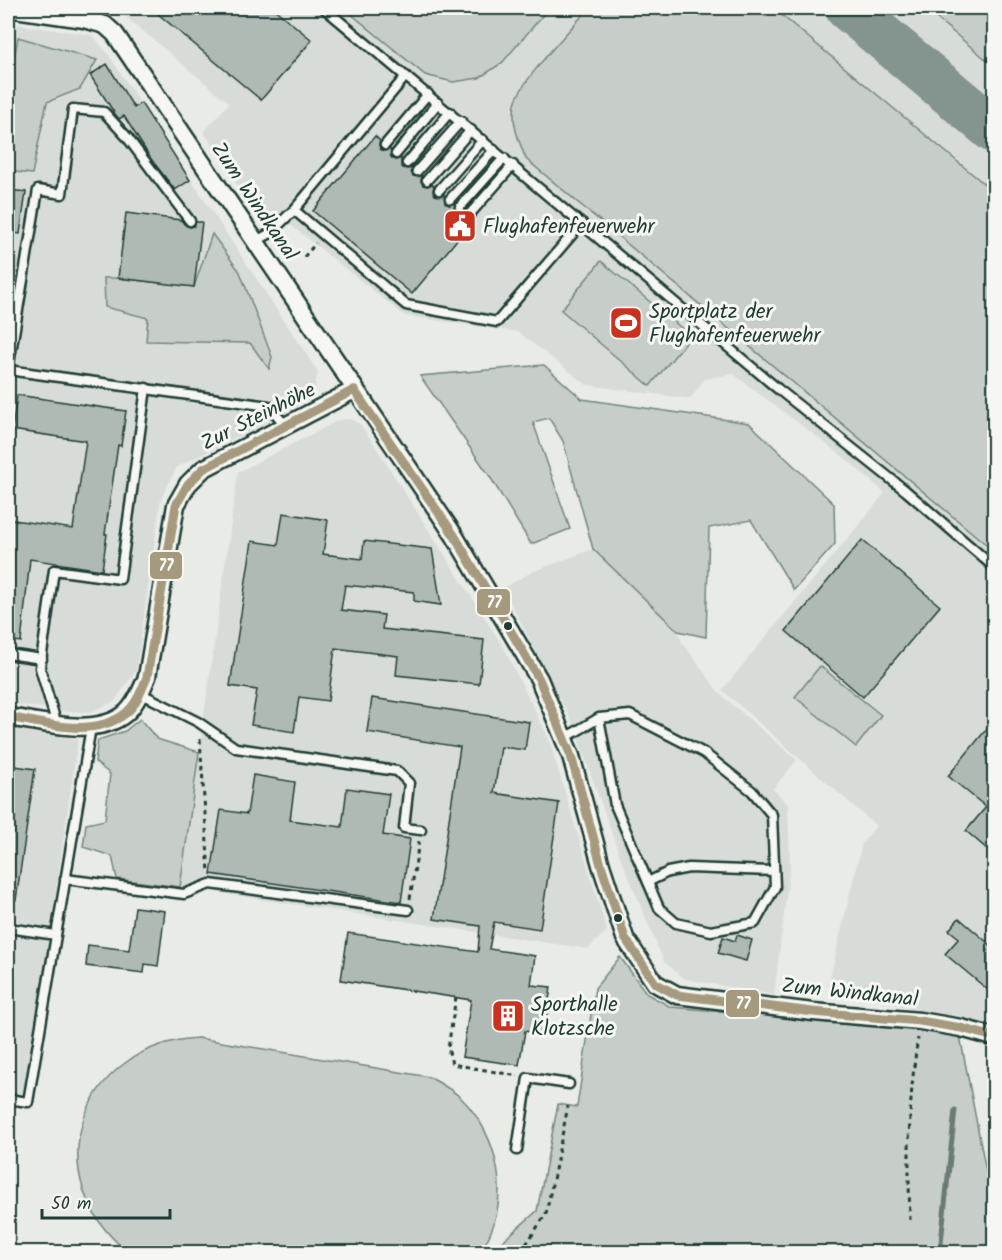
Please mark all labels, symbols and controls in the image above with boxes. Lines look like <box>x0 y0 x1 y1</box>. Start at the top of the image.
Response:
street label: Zum Windkanal <box>202 136 306 268</box>
public building icon: Flughafenfeuerwehr <box>442 208 478 244</box>
place label: Flughafenfeuerwehr <box>483 211 656 244</box>
place label: Sportplatz der Flughafenfeuerwehr <box>649 296 822 353</box>
sports icon: Sportplatz der Flughafenfeuerwehr <box>608 305 644 341</box>
street label: Zur Steinhöhe <box>196 374 322 460</box>
line badge: 77 <box>149 551 183 580</box>
text: 77 <box>158 554 174 579</box>
line badge: 77 <box>476 588 511 616</box>
text: 77 <box>486 591 502 616</box>
unlabelled marker <box>502 620 514 632</box>
unlabelled marker <box>612 912 624 924</box>
street label: Zum Windkanal <box>780 970 920 1017</box>
place label: Sporthalle Klotzsche <box>531 989 618 1046</box>
line badge: 77 <box>725 989 760 1018</box>
text: 77 <box>735 992 751 1017</box>
building icon: Sporthalle Klotzsche <box>490 998 526 1034</box>
scale bar <box>42 1182 170 1220</box>
text: 50 m <box>51 1190 91 1219</box>

